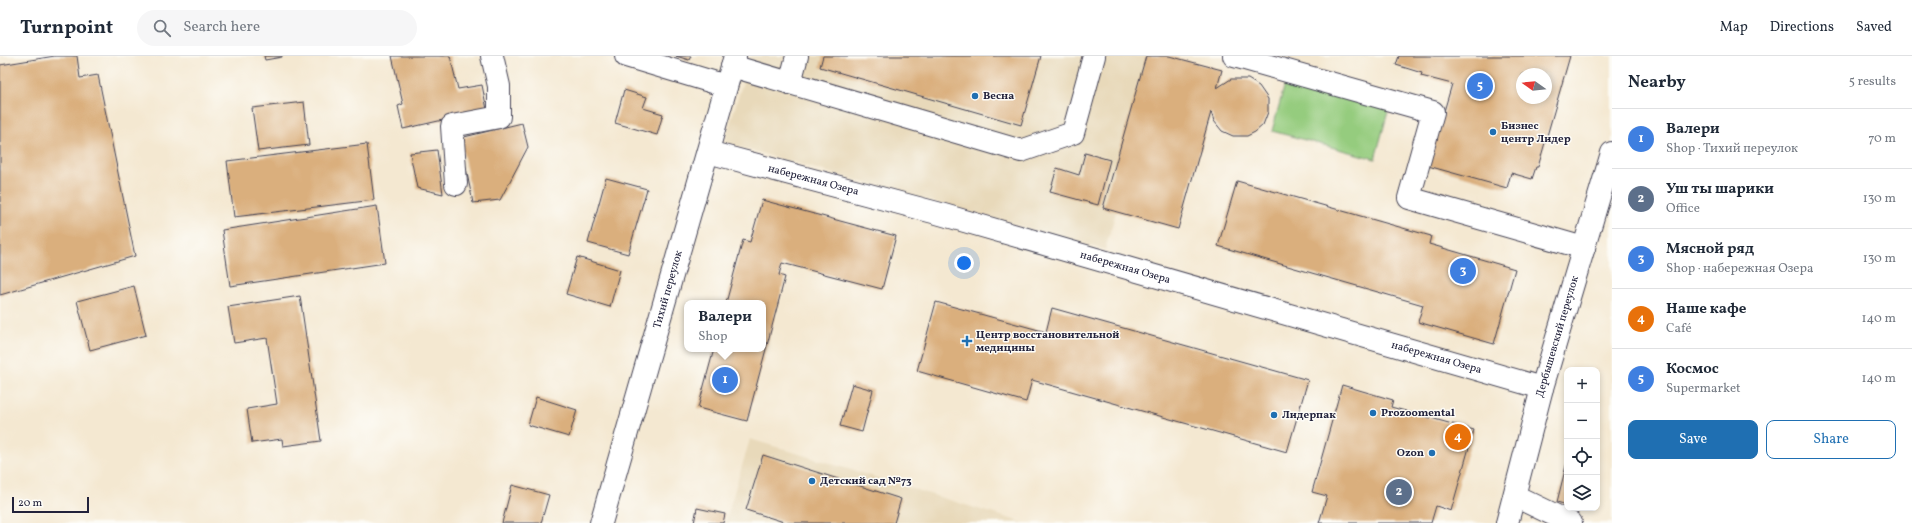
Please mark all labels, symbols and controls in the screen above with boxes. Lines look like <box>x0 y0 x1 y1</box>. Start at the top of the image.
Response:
search box <box>137 10 417 46</box>
text: Turnpoint <box>20 15 113 41</box>
icon: search <box>151 17 173 39</box>
text: Search here <box>183 17 260 38</box>
text: Map <box>1720 18 1748 37</box>
text: Directions <box>1770 18 1834 37</box>
text: Saved <box>1856 18 1892 37</box>
north arrow <box>1516 68 1552 104</box>
pin: 5 <box>1467 71 1493 101</box>
text: Nearby <box>1628 71 1686 94</box>
text: 5 results <box>1849 73 1896 91</box>
place label: Весна <box>983 89 1014 104</box>
marker: Весна <box>970 91 980 101</box>
place label: Бизнес центр Лидер <box>1501 119 1571 147</box>
text: Валери <box>1666 119 1720 140</box>
marker: Бизнес центр Лидер <box>1488 127 1498 137</box>
text: 1 <box>1638 130 1644 148</box>
text: 70 m <box>1868 130 1896 148</box>
text: Shop · Тихий переулок <box>1666 140 1798 158</box>
street label: набережная Озера <box>766 161 861 199</box>
text: Уш ты шарики <box>1666 179 1774 200</box>
text: 2 <box>1638 190 1644 208</box>
text: 130 m <box>1863 190 1896 208</box>
text: Office <box>1666 200 1700 218</box>
text: Мясной ряд <box>1666 239 1754 260</box>
street label: набережная Озера <box>1078 247 1173 288</box>
street label: Тихий переулок <box>650 249 686 330</box>
text: 3 <box>1638 250 1644 268</box>
text: 130 m <box>1863 250 1896 268</box>
your location <box>954 253 974 273</box>
pin: 3 <box>1450 256 1476 286</box>
text: Shop · набережная Озера <box>1666 260 1813 278</box>
street label: Дербышевский переулок <box>1532 274 1582 399</box>
text: Наше кафе <box>1666 299 1746 320</box>
popup <box>684 300 766 352</box>
text: Валери <box>698 307 752 328</box>
text: 4 <box>1637 310 1645 328</box>
text: 140 m <box>1862 310 1896 328</box>
text: Café <box>1666 320 1692 338</box>
text: Shop <box>698 328 727 346</box>
place label: Центр восстановительной медицины <box>976 328 1119 356</box>
marker: Центр восстановительной медицины <box>961 335 973 347</box>
street label: набережная Озера <box>1390 337 1484 378</box>
text: Космос <box>1666 359 1719 380</box>
pin: 1 <box>712 365 738 395</box>
map controls <box>1564 367 1600 511</box>
button: + <box>1564 367 1600 403</box>
text: 5 <box>1638 370 1644 388</box>
text: 140 m <box>1862 370 1896 388</box>
text: Supermarket <box>1666 380 1741 398</box>
button: − <box>1564 403 1600 439</box>
place label: Prozoomental <box>1381 406 1455 421</box>
place label: Лидерпак <box>1282 408 1336 423</box>
marker: Prozoomental <box>1368 408 1378 418</box>
marker: Лидерпак <box>1269 410 1279 420</box>
button: Save <box>1628 420 1758 459</box>
button: Share <box>1766 420 1896 459</box>
pin: 4 <box>1445 422 1471 452</box>
button: locate <box>1564 439 1600 475</box>
place label: Ozon <box>1397 446 1424 461</box>
marker: Ozon <box>1427 448 1437 458</box>
place label: Детский сад №73 <box>820 474 912 489</box>
button: layers <box>1564 475 1600 511</box>
marker: Детский сад №73 <box>807 476 817 486</box>
pin: 2 <box>1386 477 1412 507</box>
scale bar <box>12 495 89 514</box>
text: 20 m <box>18 496 42 511</box>

